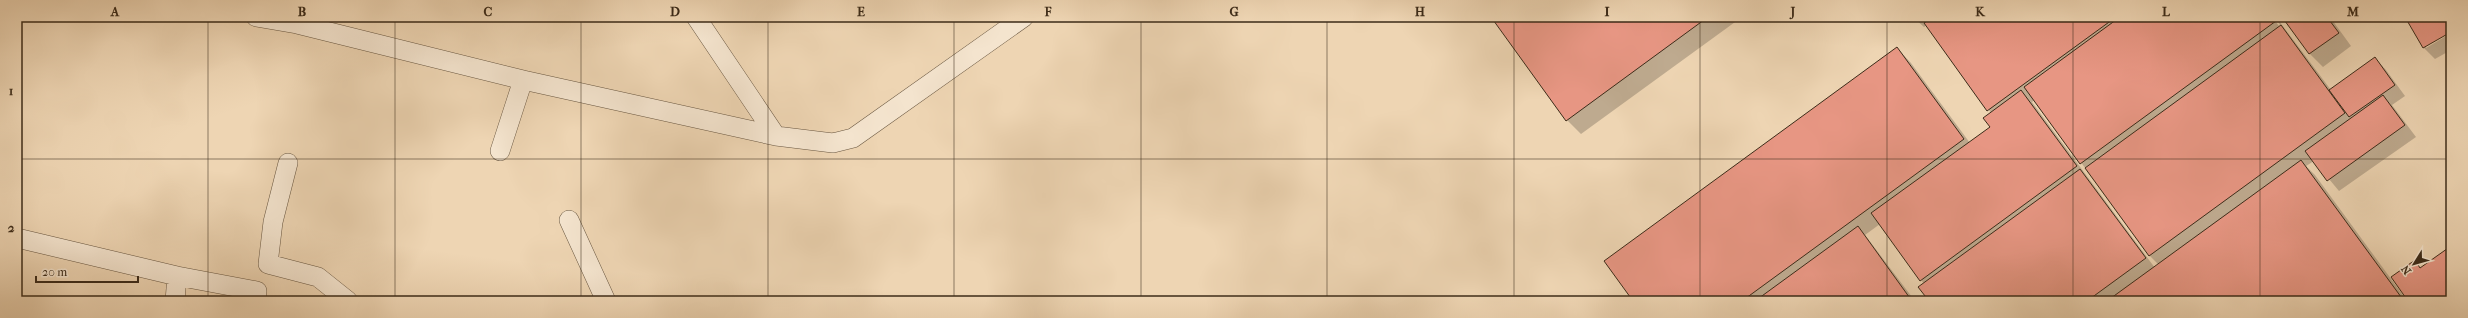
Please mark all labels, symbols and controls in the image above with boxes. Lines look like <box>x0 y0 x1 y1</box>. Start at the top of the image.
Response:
text: A <box>110 4 120 19</box>
text: B <box>298 4 307 19</box>
text: C <box>484 4 493 19</box>
text: D <box>670 4 680 19</box>
text: E <box>857 4 865 19</box>
text: F <box>1044 4 1052 19</box>
text: G <box>1229 4 1239 19</box>
text: H <box>1415 4 1426 19</box>
text: I <box>1604 4 1610 19</box>
text: J <box>1789 4 1796 20</box>
text: K <box>1975 4 1986 19</box>
text: L <box>2162 4 2171 19</box>
text: M <box>2346 4 2359 19</box>
text: 1 <box>9 83 14 98</box>
text: 2 <box>8 220 15 235</box>
north arrow <box>2394 244 2434 284</box>
scale bar <box>36 258 138 284</box>
text: N <box>2398 262 2414 277</box>
text: 20 m <box>42 265 67 279</box>

